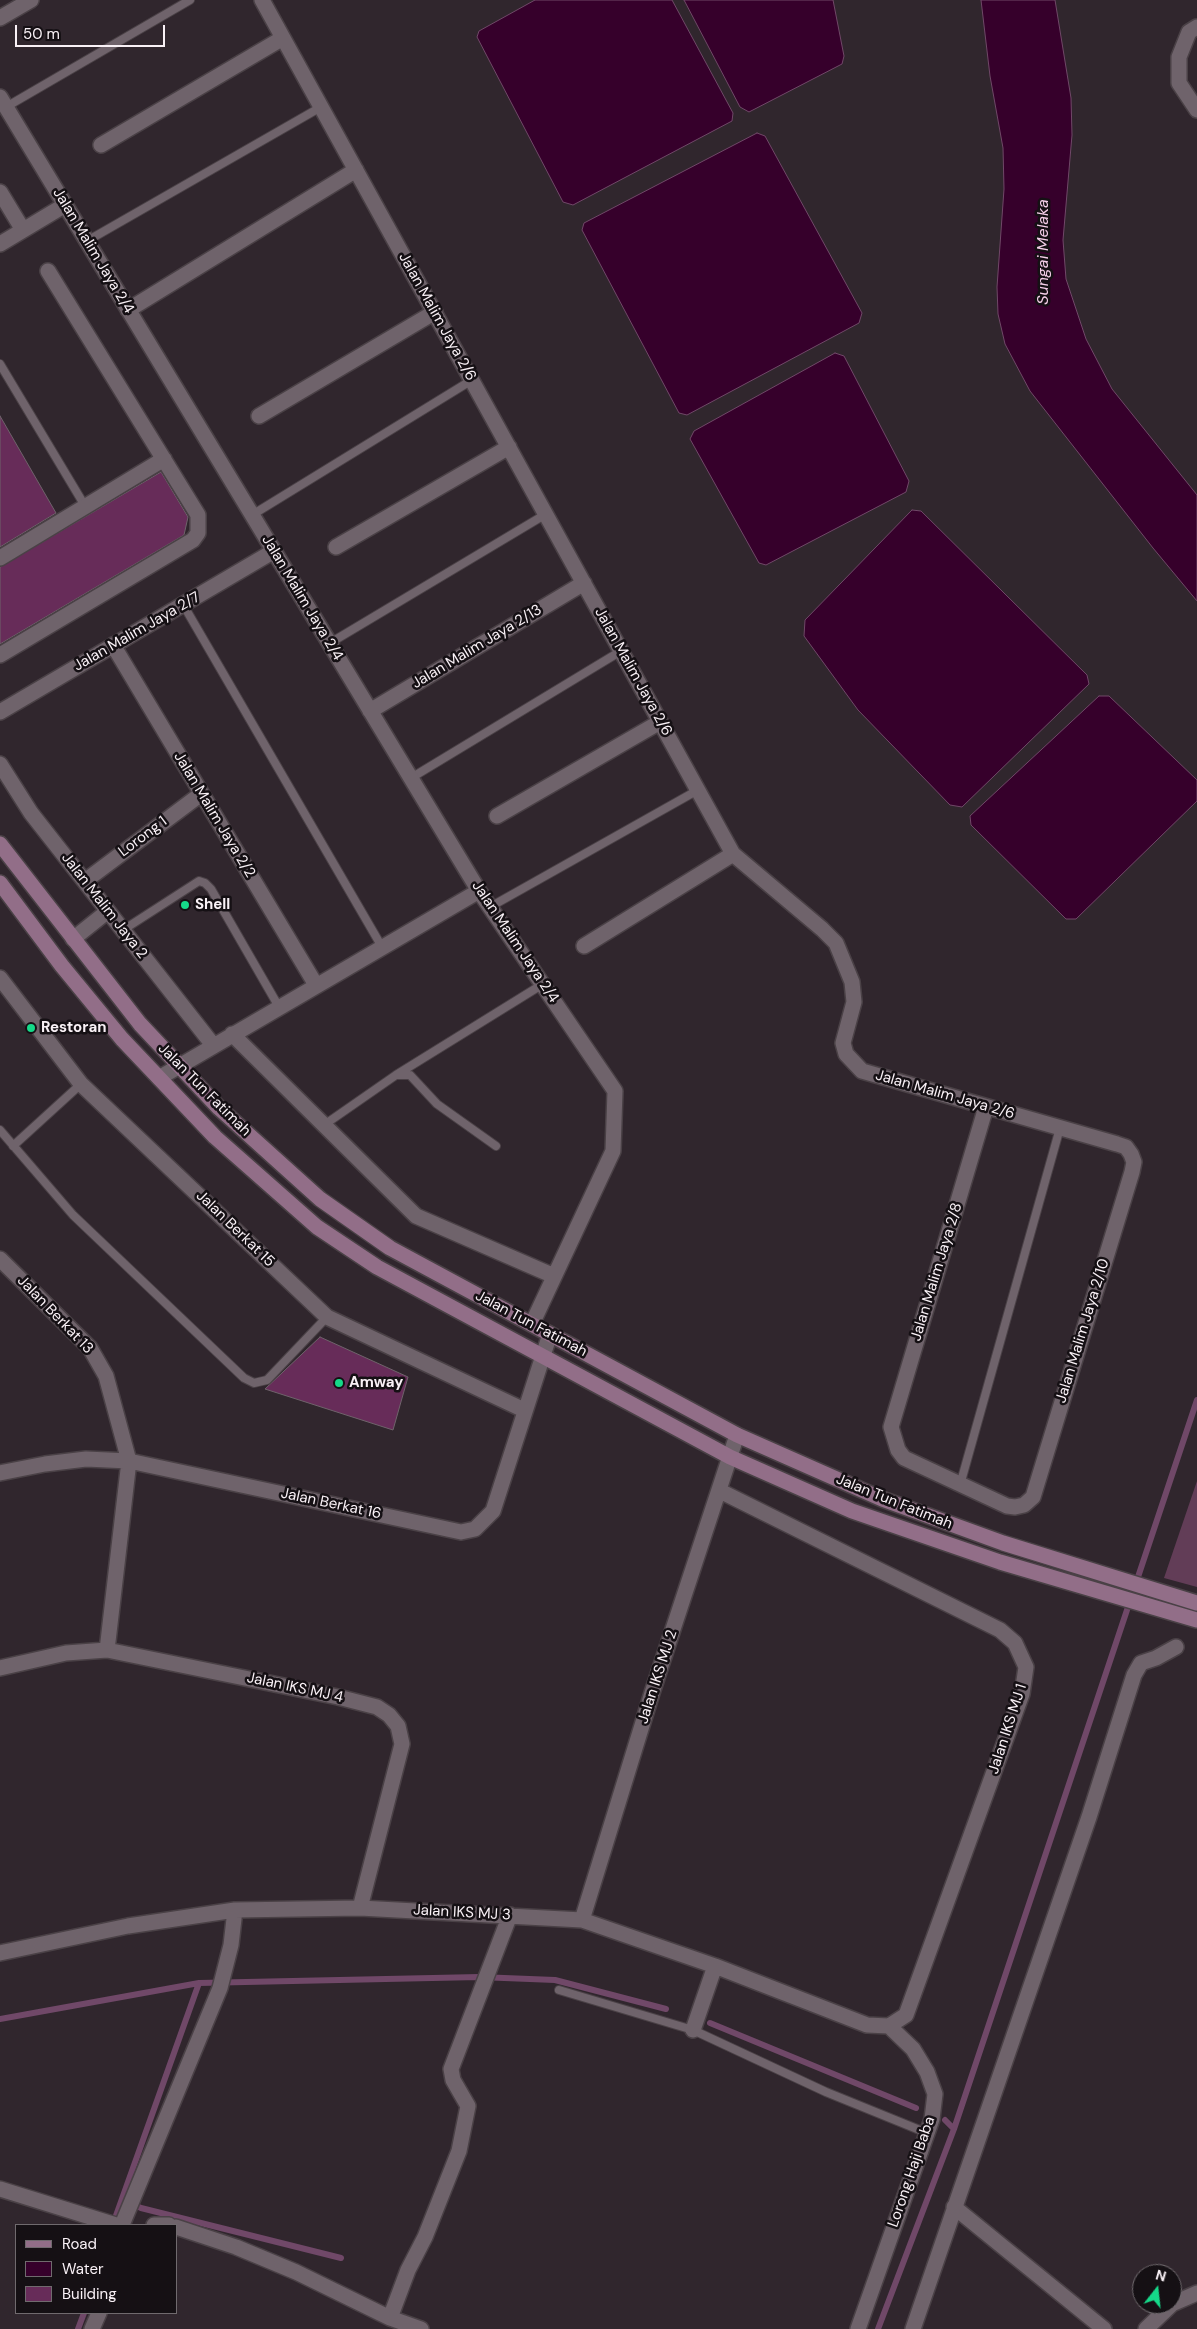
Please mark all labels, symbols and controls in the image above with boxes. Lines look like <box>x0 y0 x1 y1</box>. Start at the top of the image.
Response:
scale bar <box>18 15 168 47</box>
text: 50 m <box>23 24 60 44</box>
street label: Jalan Malim Jaya 2/4 <box>48 185 138 317</box>
water label: Sungai Melaka <box>1034 199 1054 305</box>
street label: Jalan Malim Jaya 2/6 <box>394 250 480 384</box>
street label: Jalan Malim Jaya 2/4 <box>257 532 347 664</box>
street label: Jalan Malim Jaya 2/7 <box>71 588 203 676</box>
street label: Jalan Malim Jaya 2/13 <box>409 601 545 693</box>
street label: Jalan Malim Jaya 2/6 <box>590 605 676 739</box>
street label: Jalan Malim Jaya 2/2 <box>169 749 259 881</box>
street label: Lorong 1 <box>115 813 171 861</box>
street label: Jalan Malim Jaya 2 <box>57 850 151 962</box>
street label: Jalan Malim Jaya 2/4 <box>468 878 562 1006</box>
place label: Shell <box>195 896 230 914</box>
marker: Shell <box>179 899 191 911</box>
place label: Restoran <box>41 1019 106 1037</box>
marker: Restoran <box>25 1022 37 1034</box>
street label: Jalan Tun Fatimah <box>154 1040 254 1140</box>
street label: Jalan Malim Jaya 2/6 <box>873 1067 1017 1123</box>
street label: Jalan Berkat 15 <box>192 1187 278 1271</box>
street label: Jalan Malim Jaya 2/8 <box>907 1201 967 1343</box>
street label: Jalan Malim Jaya 2/10 <box>1052 1257 1114 1405</box>
street label: Jalan Berkat 13 <box>13 1272 97 1358</box>
street label: Jalan Tun Fatimah <box>472 1287 590 1361</box>
place label: Amway <box>349 1374 403 1392</box>
marker: Amway <box>333 1377 345 1389</box>
street label: Jalan Tun Fatimah <box>833 1470 955 1534</box>
street label: Jalan Berkat 16 <box>279 1485 383 1523</box>
street label: Jalan IKS MJ 2 <box>634 1628 682 1726</box>
street label: Jalan IKS MJ 4 <box>245 1669 345 1707</box>
street label: Jalan IKS MJ 1 <box>985 1682 1031 1776</box>
street label: Jalan IKS MJ 3 <box>413 1901 511 1925</box>
street label: Lorong Haji Baba <box>885 2114 939 2230</box>
legend <box>15 2224 178 2314</box>
text: Road <box>62 2234 97 2254</box>
text: Water <box>62 2259 103 2279</box>
north arrow <box>1132 2264 1182 2314</box>
text: N <box>1153 2265 1168 2286</box>
text: Building <box>62 2284 117 2304</box>

